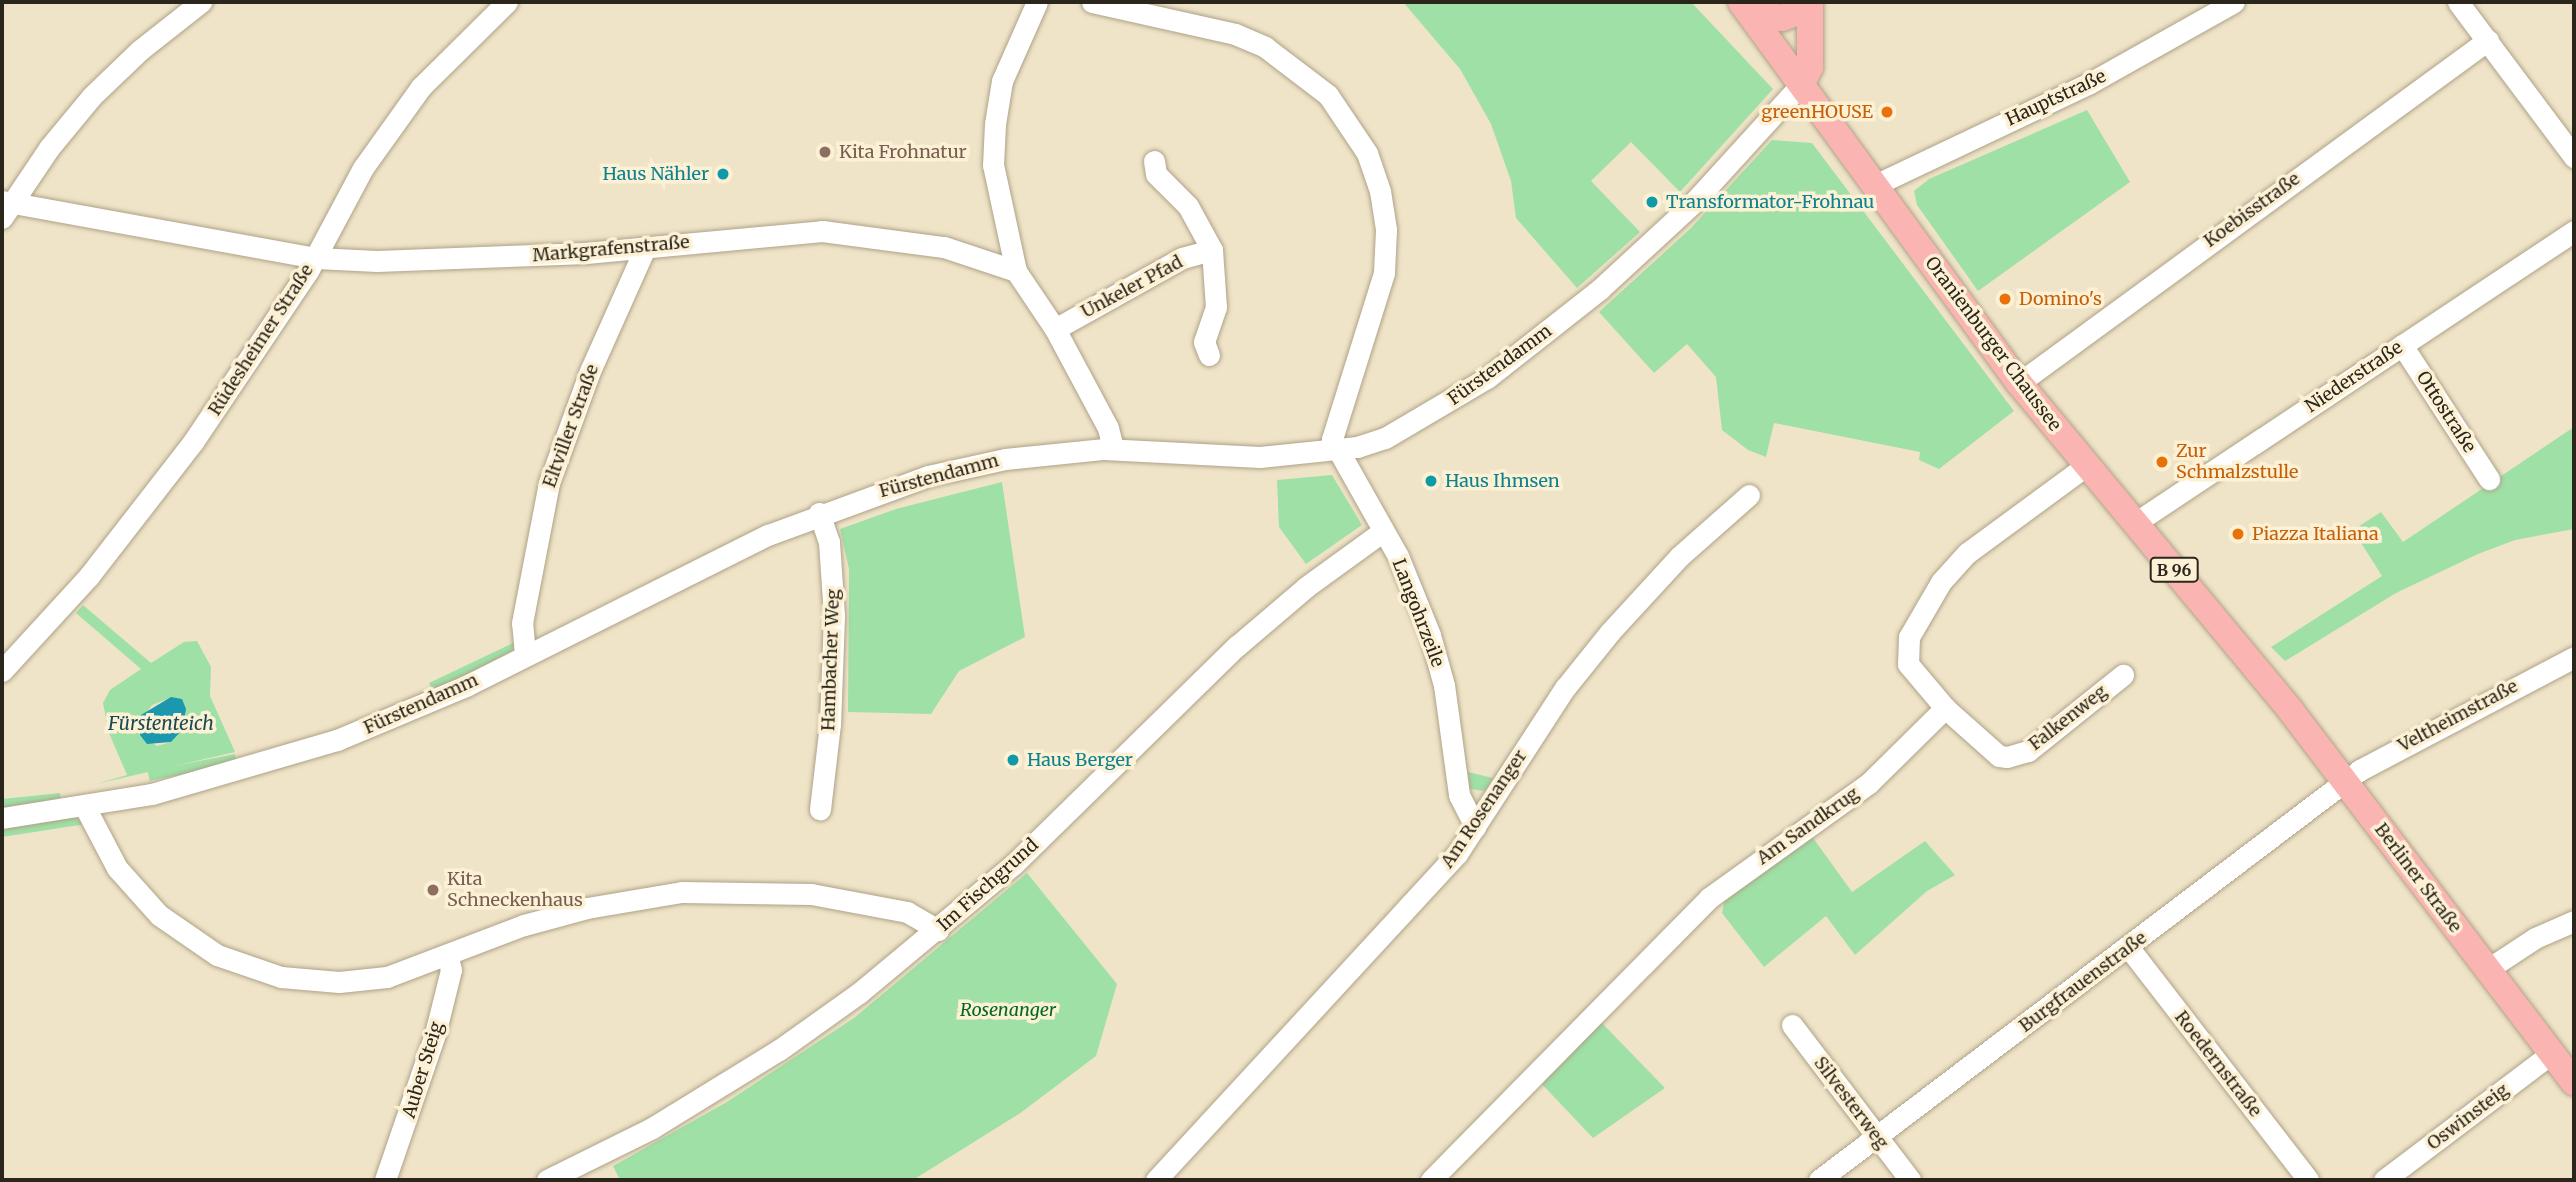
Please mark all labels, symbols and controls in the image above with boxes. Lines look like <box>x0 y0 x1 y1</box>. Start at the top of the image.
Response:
street label: Hauptstraße <box>2003 65 2109 131</box>
place label: greenHOUSE <box>1761 101 1873 123</box>
marker: greenHOUSE <box>1879 104 1895 120</box>
place label: Kita Frohnatur <box>839 141 967 163</box>
marker: Kita Frohnatur <box>817 144 833 160</box>
place label: Haus Nähler <box>603 163 709 185</box>
marker: Haus Nähler <box>715 166 731 182</box>
street label: Koebisstraße <box>2200 168 2304 252</box>
place label: Transformator-Frohnau <box>1666 191 1874 213</box>
marker: Transformator-Frohnau <box>1644 194 1660 210</box>
street label: Markgrafenstraße <box>532 231 690 267</box>
street label: Unkeler Pfad <box>1078 251 1186 323</box>
street label: Oranienburger Chaussee <box>1920 253 2066 435</box>
street label: Rüdesheimer Straße <box>204 260 318 420</box>
place label: Domino's <box>2019 288 2102 310</box>
marker: Domino's <box>1997 291 2013 307</box>
street label: Fürstendamm <box>1444 320 1556 410</box>
street label: Niederstraße <box>2301 337 2407 417</box>
street label: Eltviller Straße <box>539 361 603 491</box>
street label: Ottostraße <box>2412 367 2480 457</box>
place label: Zur Schmalzstulle <box>2176 441 2299 484</box>
street label: Fürstendamm <box>877 450 1001 502</box>
marker: Zur Schmalzstulle <box>2154 454 2170 470</box>
place label: Haus Ihmsen <box>1445 470 1560 492</box>
marker: Haus Ihmsen <box>1423 473 1439 489</box>
place label: Piazza Italiana <box>2252 523 2379 545</box>
marker: Piazza Italiana <box>2230 526 2246 542</box>
street label: Langohrzeile <box>1388 556 1448 670</box>
road number: B 96 <box>2150 558 2198 582</box>
street label: Hambacher Weg <box>818 589 844 731</box>
street label: Fürstendamm <box>360 669 482 739</box>
street label: Veltheimstraße <box>2394 675 2522 757</box>
street label: Falkenweg <box>2025 681 2111 755</box>
water label: Fürstenteich <box>108 713 214 735</box>
street label: Am Rosenanger <box>1437 746 1531 872</box>
place label: Haus Berger <box>1027 749 1133 771</box>
marker: Haus Berger <box>1005 752 1021 768</box>
street label: Am Sandkrug <box>1753 783 1863 869</box>
street label: Berliner Straße <box>2370 819 2466 937</box>
street label: Im Fischgrund <box>933 834 1043 936</box>
place label: Kita Schneckenhaus <box>447 869 583 912</box>
marker: Kita Schneckenhaus <box>425 882 441 898</box>
street label: Burgfrauenstraße <box>2015 927 2151 1037</box>
park label: Rosenanger <box>960 999 1056 1021</box>
street label: Roedernstraße <box>2170 1007 2266 1121</box>
street label: Auber Steig <box>398 1019 448 1121</box>
street label: Silvesterweg <box>1809 1053 1893 1153</box>
street label: Oswinsteig <box>2423 1079 2513 1155</box>

